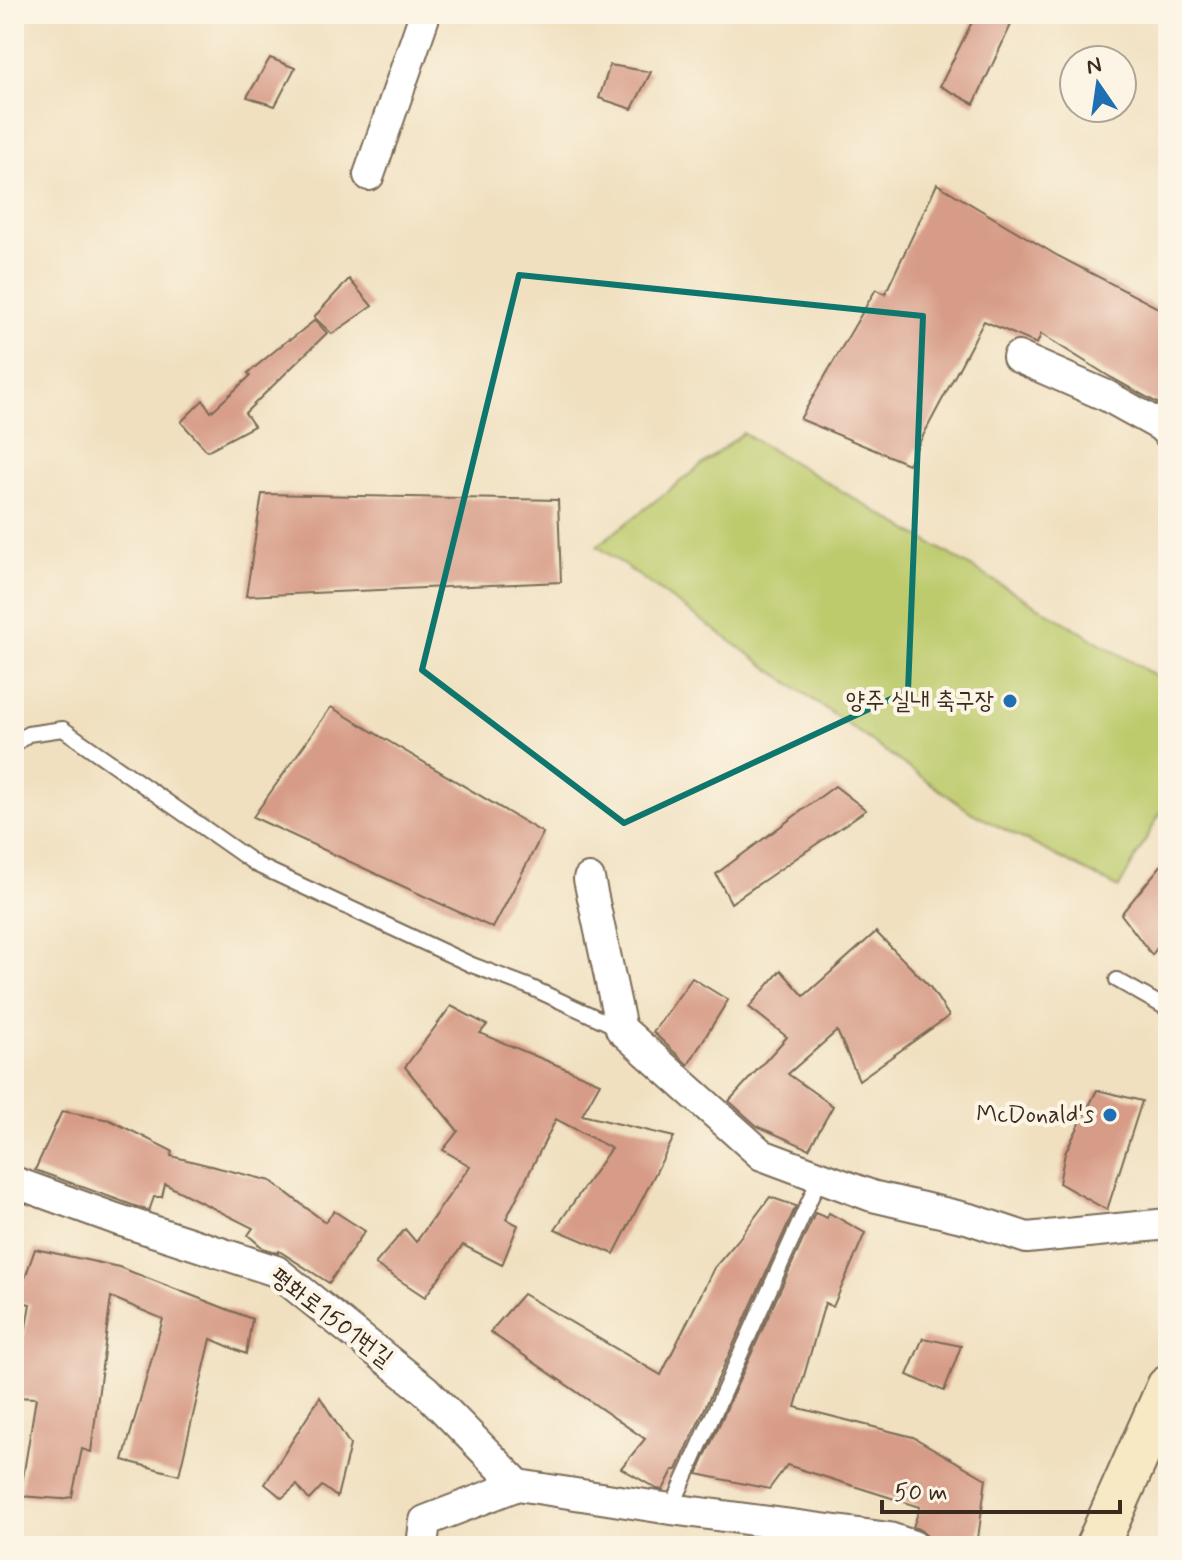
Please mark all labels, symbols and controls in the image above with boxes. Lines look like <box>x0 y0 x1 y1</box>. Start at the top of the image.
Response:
north arrow <box>1058 44 1138 124</box>
text: N <box>1084 51 1104 82</box>
place label: 양주 실내 축구장 <box>846 686 994 717</box>
marker: 양주 실내 축구장 <box>1001 692 1019 710</box>
place label: McDonald's <box>976 1100 1094 1131</box>
marker: McDonald's <box>1101 1106 1119 1124</box>
street label: 평화로1501번길 <box>263 1262 399 1374</box>
scale bar <box>882 1464 1120 1514</box>
text: 50 m <box>894 1478 948 1509</box>

